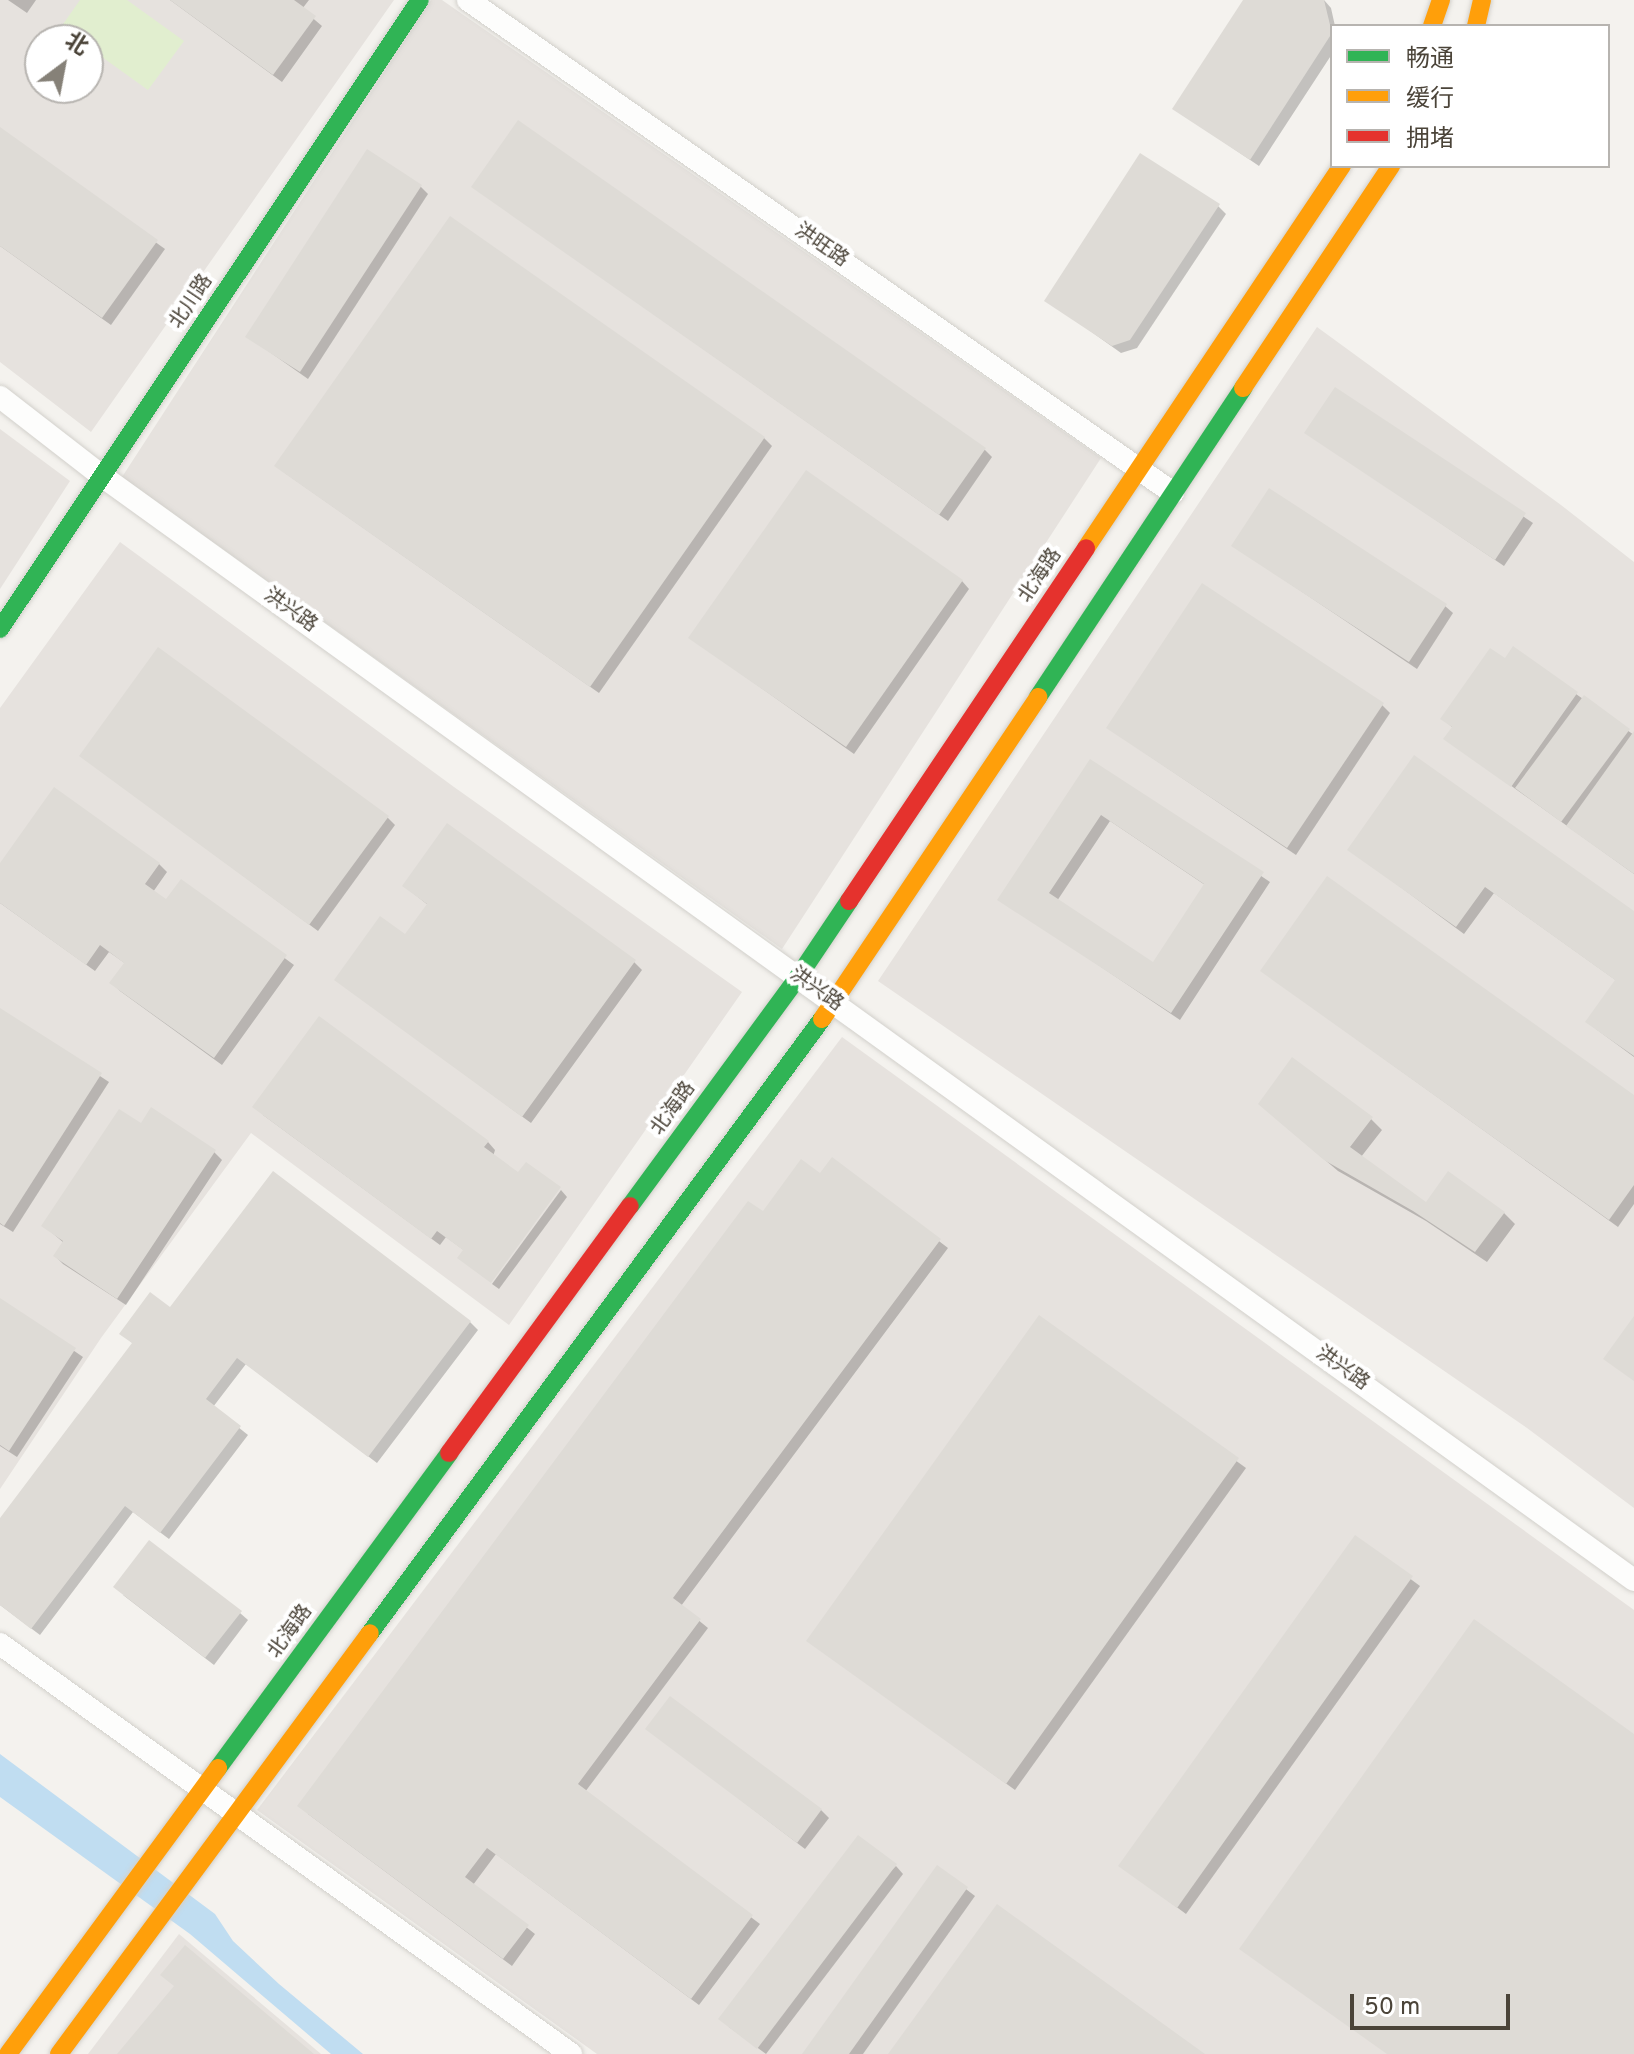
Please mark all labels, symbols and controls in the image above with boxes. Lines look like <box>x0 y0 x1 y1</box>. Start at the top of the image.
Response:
north arrow <box>24 24 104 104</box>
legend <box>1330 24 1610 168</box>
text: 北 <box>59 28 92 62</box>
text: 畅通 <box>1406 45 1454 75</box>
text: 缓行 <box>1406 85 1454 115</box>
text: 拥堵 <box>1406 125 1454 155</box>
street label: 洪旺路 <box>790 219 852 273</box>
street label: 北川路 <box>165 270 219 334</box>
street label: 北海路 <box>1014 544 1068 608</box>
street label: 洪兴路 <box>259 584 321 638</box>
street label: 洪兴路 <box>785 963 847 1017</box>
street label: 北海路 <box>647 1078 701 1140</box>
street label: 洪兴路 <box>1311 1342 1373 1396</box>
street label: 北海路 <box>264 1601 318 1663</box>
scale bar <box>1354 1978 1514 2028</box>
text: 50 m <box>1364 1993 1420 2023</box>

